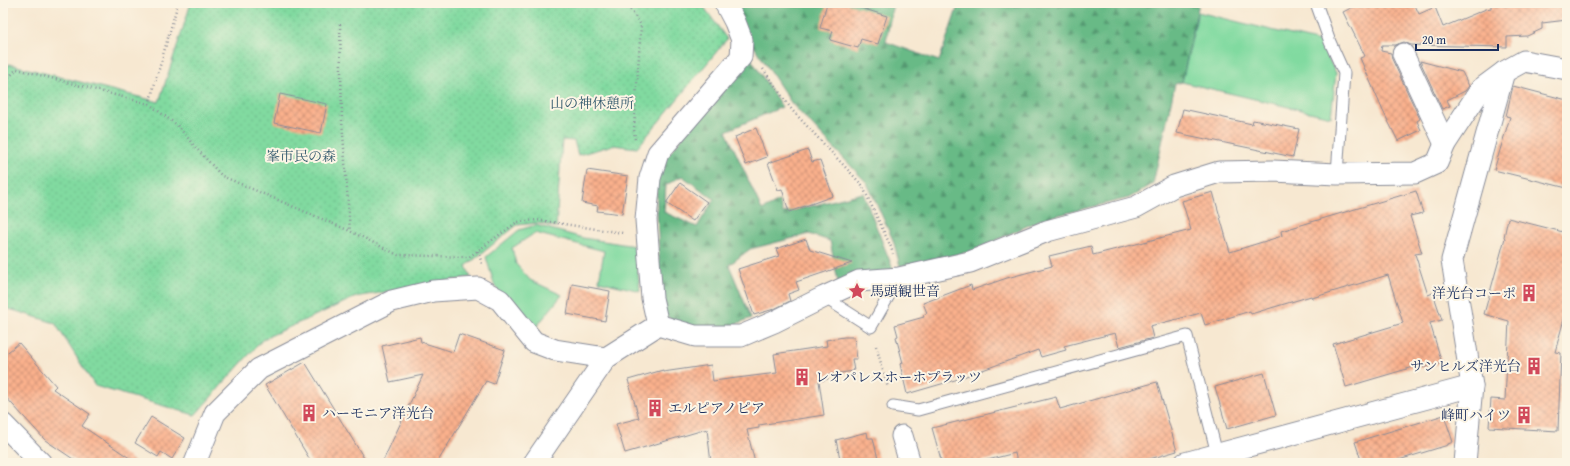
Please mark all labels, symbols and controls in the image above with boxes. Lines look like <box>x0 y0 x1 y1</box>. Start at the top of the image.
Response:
scale bar <box>1416 26 1498 52</box>
text: 20 m <box>1422 31 1446 48</box>
park label: 山の神休憩所 <box>550 93 634 113</box>
park label: 峯市民の森 <box>266 146 336 166</box>
place icon: 馬頭観世音 <box>847 281 867 301</box>
place label: 馬頭観世音 <box>870 281 940 301</box>
place label: 洋光台コーポ <box>1432 283 1516 303</box>
building icon: 洋光台コーポ <box>1519 283 1539 303</box>
place label: サンヒルズ洋光台 <box>1410 356 1521 376</box>
building icon: サンヒルズ洋光台 <box>1524 356 1544 376</box>
building icon: レオパレスホーホプラッツ <box>792 367 812 387</box>
place label: レオパレスホーホプラッツ <box>815 367 982 387</box>
building icon: エルピアノピア <box>645 398 665 418</box>
place label: エルピアノピア <box>668 398 765 418</box>
building icon: ハーモニア洋光台 <box>299 403 319 423</box>
place label: ハーモニア洋光台 <box>322 403 434 423</box>
place label: 峰町ハイツ <box>1441 405 1511 425</box>
building icon: 峰町ハイツ <box>1514 405 1534 425</box>

